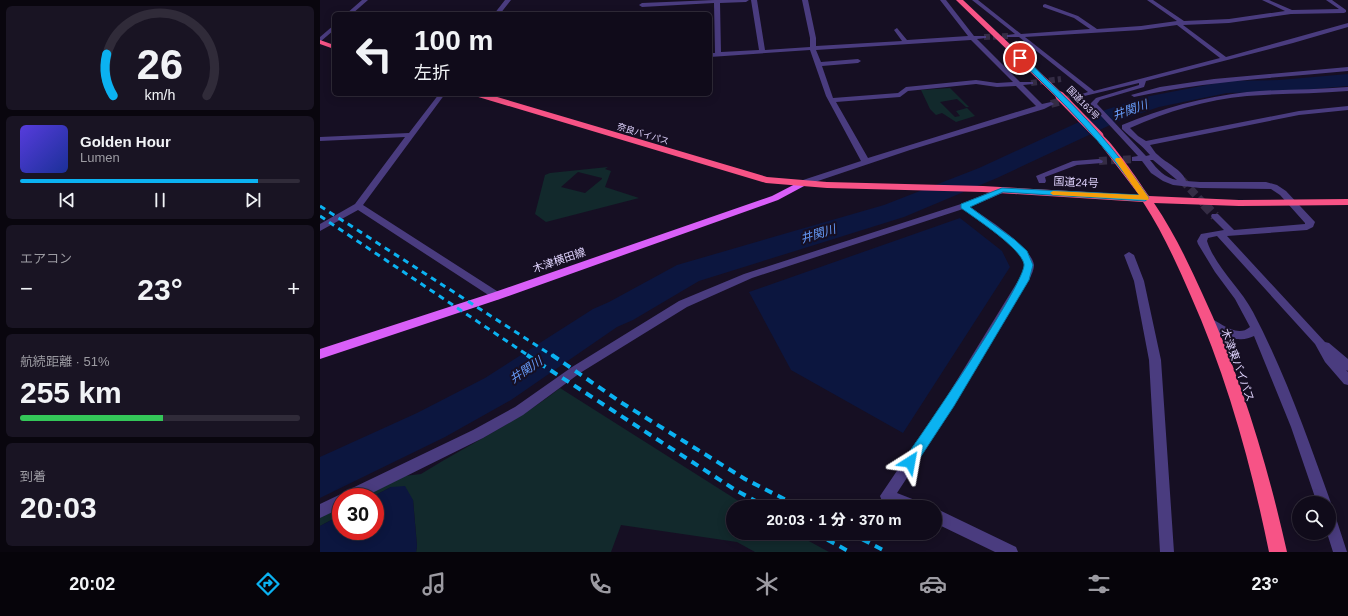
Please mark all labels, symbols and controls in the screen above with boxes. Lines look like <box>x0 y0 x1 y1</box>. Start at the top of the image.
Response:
text: 100 m <box>414 25 493 56</box>
icon: left <box>348 28 400 80</box>
text: 26 <box>137 41 183 88</box>
pin <box>1003 41 1037 75</box>
icon: arrive <box>1009 47 1031 69</box>
text: 左折 <box>414 63 450 83</box>
street label: 国道163号 <box>1065 84 1101 122</box>
text: km/h <box>145 87 176 103</box>
water label: 井関川 <box>1111 97 1151 122</box>
street label: 奈良バイパス <box>616 121 670 147</box>
text: Golden Hour <box>80 133 171 150</box>
text: Lumen <box>80 150 120 165</box>
street label: 国道24号 <box>1053 175 1099 189</box>
icon: previous <box>56 189 78 211</box>
icon: pause <box>149 189 171 211</box>
icon: next <box>242 189 264 211</box>
water label: 井関川 <box>799 221 839 246</box>
street label: 木津横田線 <box>531 245 587 275</box>
text: エアコン <box>20 251 72 266</box>
text: 23° <box>137 273 183 306</box>
text: − <box>20 276 33 301</box>
text: + <box>287 276 300 301</box>
street label: 木津東バイパス <box>1219 327 1257 403</box>
water label: 井関川 <box>507 353 546 386</box>
text: 航続距離 · 51% <box>20 354 110 369</box>
text: 255 km <box>20 376 122 409</box>
position arrow <box>889 441 931 483</box>
text: 到着 <box>20 469 46 484</box>
speed limit sign: 30 <box>332 488 384 540</box>
text: 20:03 <box>20 491 97 524</box>
map controls <box>1292 496 1336 540</box>
button: search <box>1292 496 1336 540</box>
text: 20:03 · 1 分 · 370 m <box>766 511 902 528</box>
icon: directions <box>254 570 282 598</box>
icon: music <box>420 570 448 598</box>
icon: phone <box>586 570 614 598</box>
icon: climate <box>753 570 781 598</box>
icon: car <box>919 570 947 598</box>
icon: filters <box>1085 570 1113 598</box>
text: 20:02 <box>69 574 115 594</box>
text: 23° <box>1252 574 1279 594</box>

